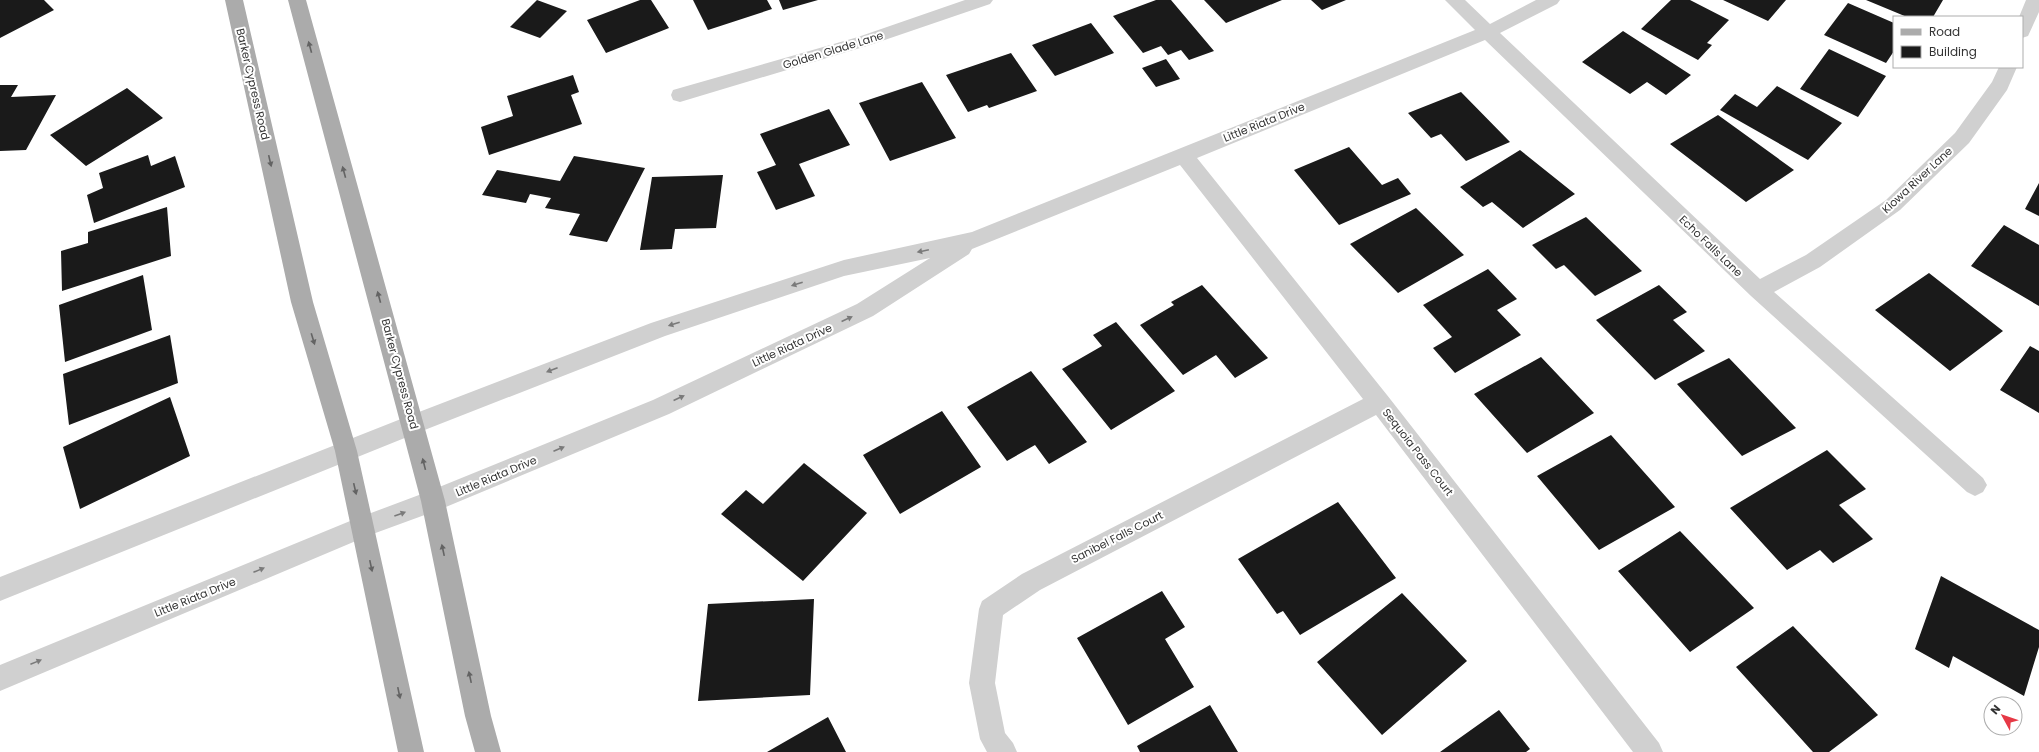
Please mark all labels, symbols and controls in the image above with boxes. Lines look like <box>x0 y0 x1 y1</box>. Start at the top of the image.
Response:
legend <box>1893 16 2023 68</box>
text: Road <box>1929 23 1960 40</box>
street label: Barker Cypress Road <box>232 27 274 141</box>
street label: Golden Glade Lane <box>781 27 885 73</box>
one-way arrow <box>307 41 313 53</box>
text: Building <box>1929 43 1977 60</box>
street label: Little Riata Drive <box>1221 98 1307 146</box>
street label: Kiowa River Lane <box>1878 143 1956 217</box>
one-way arrow <box>267 155 273 167</box>
one-way arrow <box>341 166 347 178</box>
street label: Echo Falls Lane <box>1676 212 1746 281</box>
one-way arrow <box>917 249 929 255</box>
one-way arrow <box>791 281 803 287</box>
one-way arrow <box>376 291 382 303</box>
one-way arrow <box>841 316 853 322</box>
street label: Barker Cypress Road <box>378 317 422 431</box>
street label: Little Riata Drive <box>749 319 835 371</box>
one-way arrow <box>667 321 679 327</box>
one-way arrow <box>310 333 316 345</box>
one-way arrow <box>546 368 558 374</box>
one-way arrow <box>673 395 685 401</box>
street label: Sequoia Pass Court <box>1379 405 1457 499</box>
one-way arrow <box>554 446 565 452</box>
street label: Little Riata Drive <box>453 452 539 500</box>
one-way arrow <box>420 457 426 470</box>
one-way arrow <box>352 483 358 496</box>
street label: Sanibel Falls Court <box>1068 507 1166 567</box>
one-way arrow <box>394 510 406 516</box>
one-way arrow <box>440 544 446 556</box>
one-way arrow <box>369 559 375 572</box>
one-way arrow <box>254 567 266 573</box>
street label: Little Riata Drive <box>152 573 238 621</box>
one-way arrow <box>30 659 42 665</box>
one-way arrow <box>467 671 473 684</box>
one-way arrow <box>396 686 402 699</box>
north arrow <box>1983 696 2023 736</box>
text: N <box>1987 701 2004 718</box>

